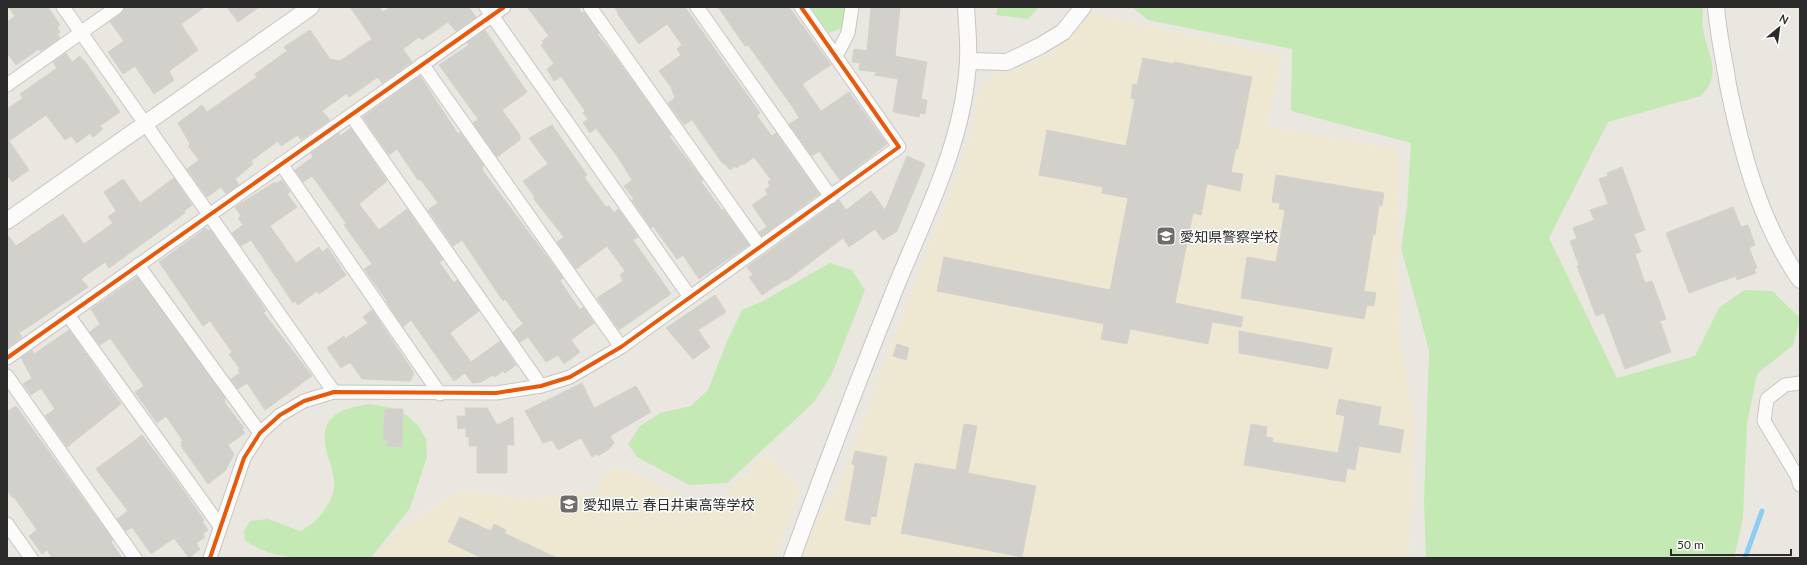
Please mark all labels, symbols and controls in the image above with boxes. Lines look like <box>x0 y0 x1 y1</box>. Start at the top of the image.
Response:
north arrow <box>1759 8 1799 48</box>
text: N <box>1777 11 1791 27</box>
school or university icon: 愛知県警察学校 <box>1155 225 1177 247</box>
place label: 愛知県警察学校 <box>1180 228 1278 245</box>
school or university icon: 愛知県立 春日井東高等学校 <box>558 493 580 515</box>
place label: 愛知県立 春日井東高等学校 <box>583 496 755 513</box>
scale bar <box>1671 531 1791 557</box>
text: 50 m <box>1677 537 1704 552</box>

